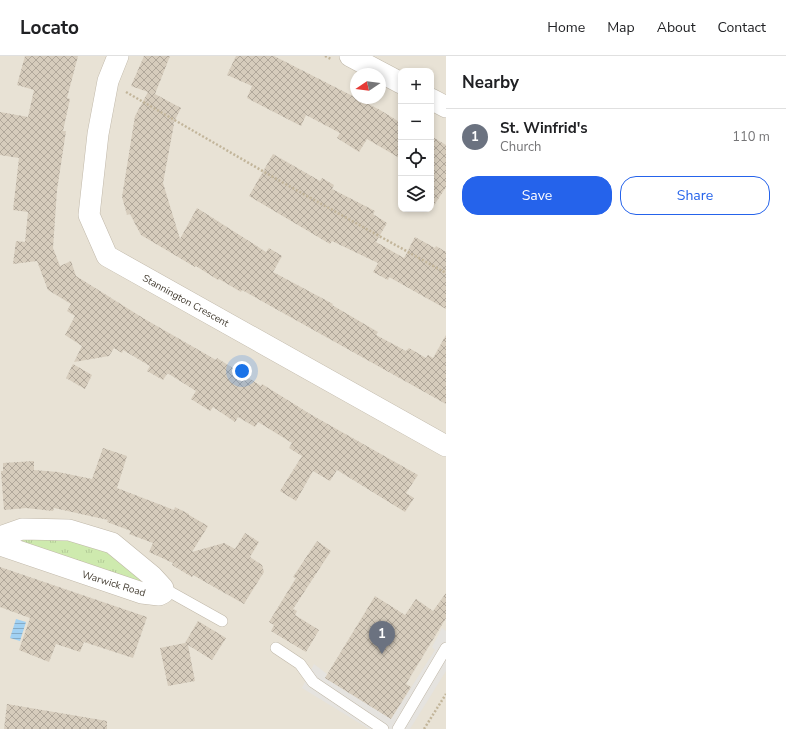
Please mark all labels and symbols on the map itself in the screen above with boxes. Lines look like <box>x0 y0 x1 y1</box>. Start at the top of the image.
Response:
north arrow <box>350 68 386 104</box>
street label: Stannington Crescent <box>140 271 232 331</box>
your location <box>232 361 252 381</box>
street label: Warwick Road <box>80 568 147 600</box>
pin: 1 <box>369 621 395 654</box>

